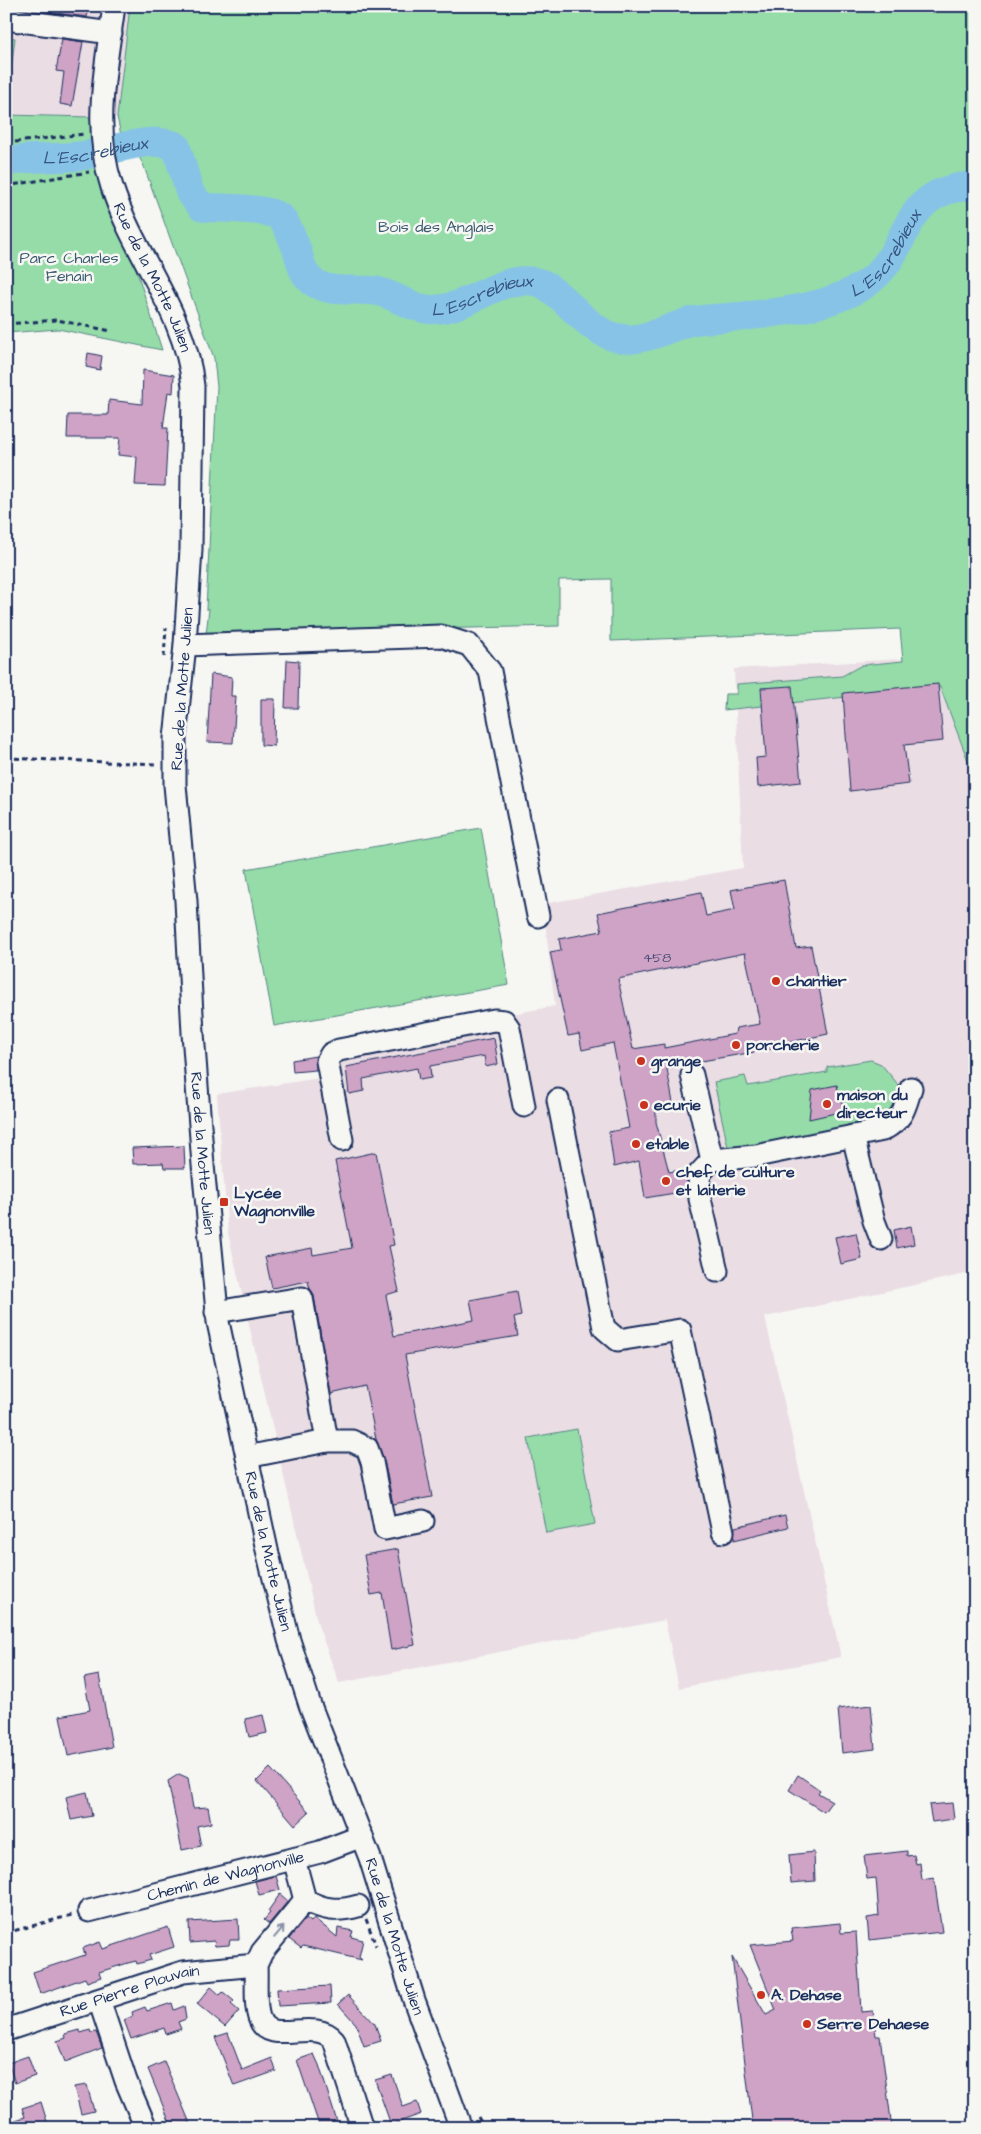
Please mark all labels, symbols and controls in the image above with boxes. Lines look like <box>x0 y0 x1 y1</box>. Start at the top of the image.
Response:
water label: L'Escrebieux <box>42 130 150 170</box>
street label: Rue de la Motte Julien <box>108 199 197 355</box>
water label: L'Escrebieux <box>845 203 928 303</box>
park label: Bois des Anglais <box>378 216 494 239</box>
park label: Parc Charles Fenain <box>19 247 119 287</box>
water label: L'Escrebieux <box>430 268 535 322</box>
street label: Rue de la Motte Julien <box>165 607 199 771</box>
house number: 458 <box>643 948 671 968</box>
place label: chantier <box>786 970 847 992</box>
marker: chantier <box>770 975 782 987</box>
place label: porcherie <box>746 1034 820 1056</box>
marker: porcherie <box>730 1039 742 1051</box>
place label: grange <box>651 1050 701 1074</box>
marker: grange <box>635 1055 647 1067</box>
street label: Rue de la Motte Julien <box>185 1071 221 1236</box>
place label: maison du directeur <box>836 1084 908 1124</box>
place label: ecurie <box>654 1094 701 1116</box>
marker: maison du directeur <box>821 1098 833 1110</box>
marker: ecurie <box>638 1099 650 1111</box>
place label: etable <box>646 1133 690 1155</box>
marker: etable <box>630 1138 642 1150</box>
place label: chef de culture et laiterie <box>676 1161 795 1201</box>
marker: chef de culture et laiterie <box>660 1175 672 1187</box>
place label: Lycée Wagnonville <box>233 1182 315 1224</box>
marker: Lycée Wagnonville <box>218 1196 230 1208</box>
street label: Rue de la Motte Julien <box>239 1469 297 1633</box>
street label: Chemin de Wagnonville <box>145 1845 307 1907</box>
street label: Rue de la Motte Julien <box>360 1855 430 2018</box>
one-way arrow <box>273 1925 285 1938</box>
street label: Rue Pierre Plouvain <box>57 1959 200 2023</box>
place label: A. Dehase <box>771 1984 842 2006</box>
marker: A. Dehase <box>755 1989 767 2001</box>
place label: Serre Dehaese <box>816 2013 929 2035</box>
marker: Serre Dehaese <box>801 2018 813 2030</box>

